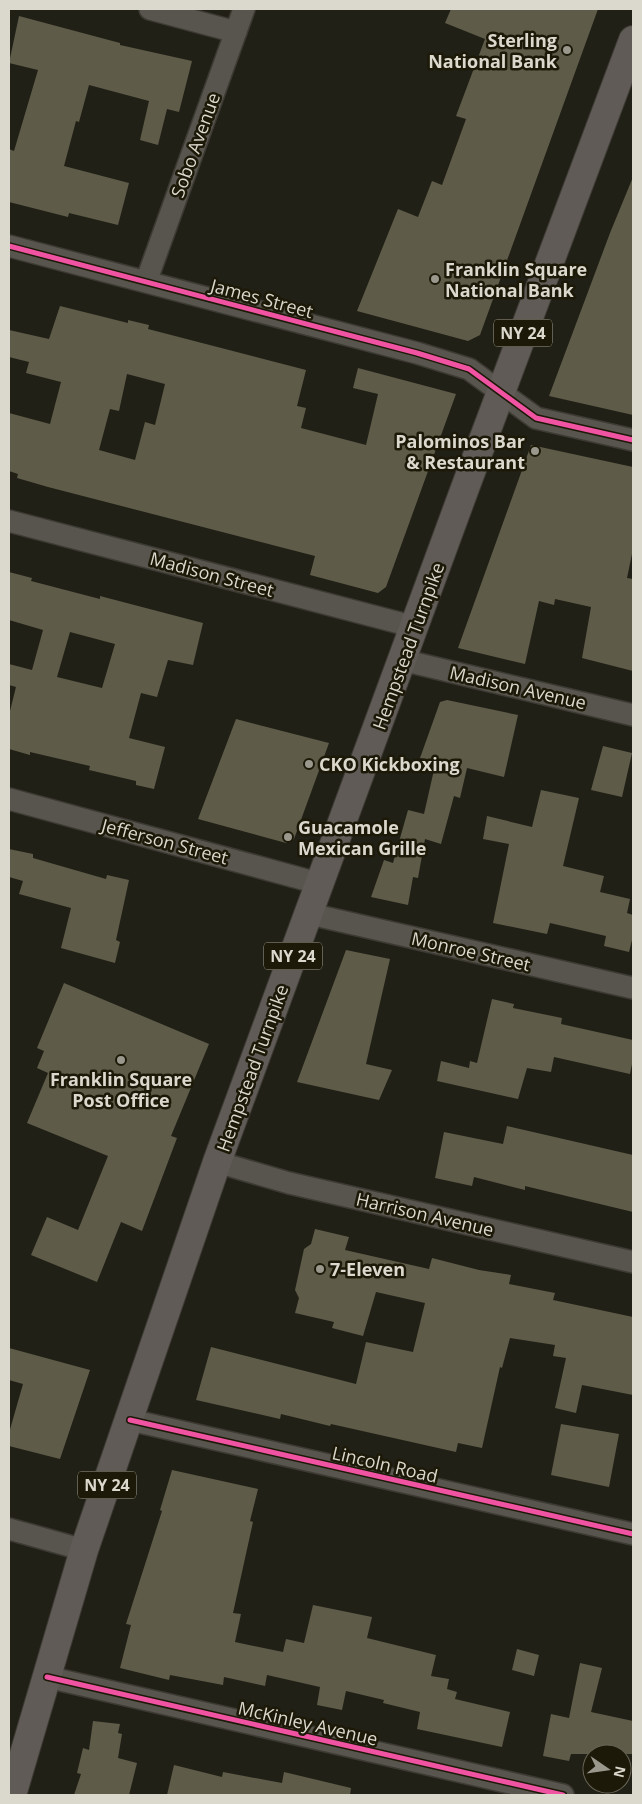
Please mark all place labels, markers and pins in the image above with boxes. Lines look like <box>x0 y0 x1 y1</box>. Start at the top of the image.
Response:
place label: Sterling National Bank <box>428 28 558 73</box>
marker: Sterling National Bank <box>561 44 573 56</box>
place label: Franklin Square National Bank <box>445 257 587 302</box>
marker: Franklin Square National Bank <box>429 273 441 285</box>
place label: Palominos Bar & Restaurant <box>395 429 525 474</box>
marker: Palominos Bar & Restaurant <box>529 445 541 457</box>
place label: CKO Kickboxing <box>319 752 460 776</box>
marker: CKO Kickboxing <box>303 758 315 770</box>
place label: Guacamole Mexican Grille <box>298 815 426 860</box>
marker: Guacamole Mexican Grille <box>282 831 294 843</box>
marker: Franklin Square Post Office <box>115 1054 127 1066</box>
place label: Franklin Square Post Office <box>50 1067 192 1112</box>
place label: 7-Eleven <box>330 1257 405 1281</box>
marker: 7-Eleven <box>314 1263 326 1275</box>

